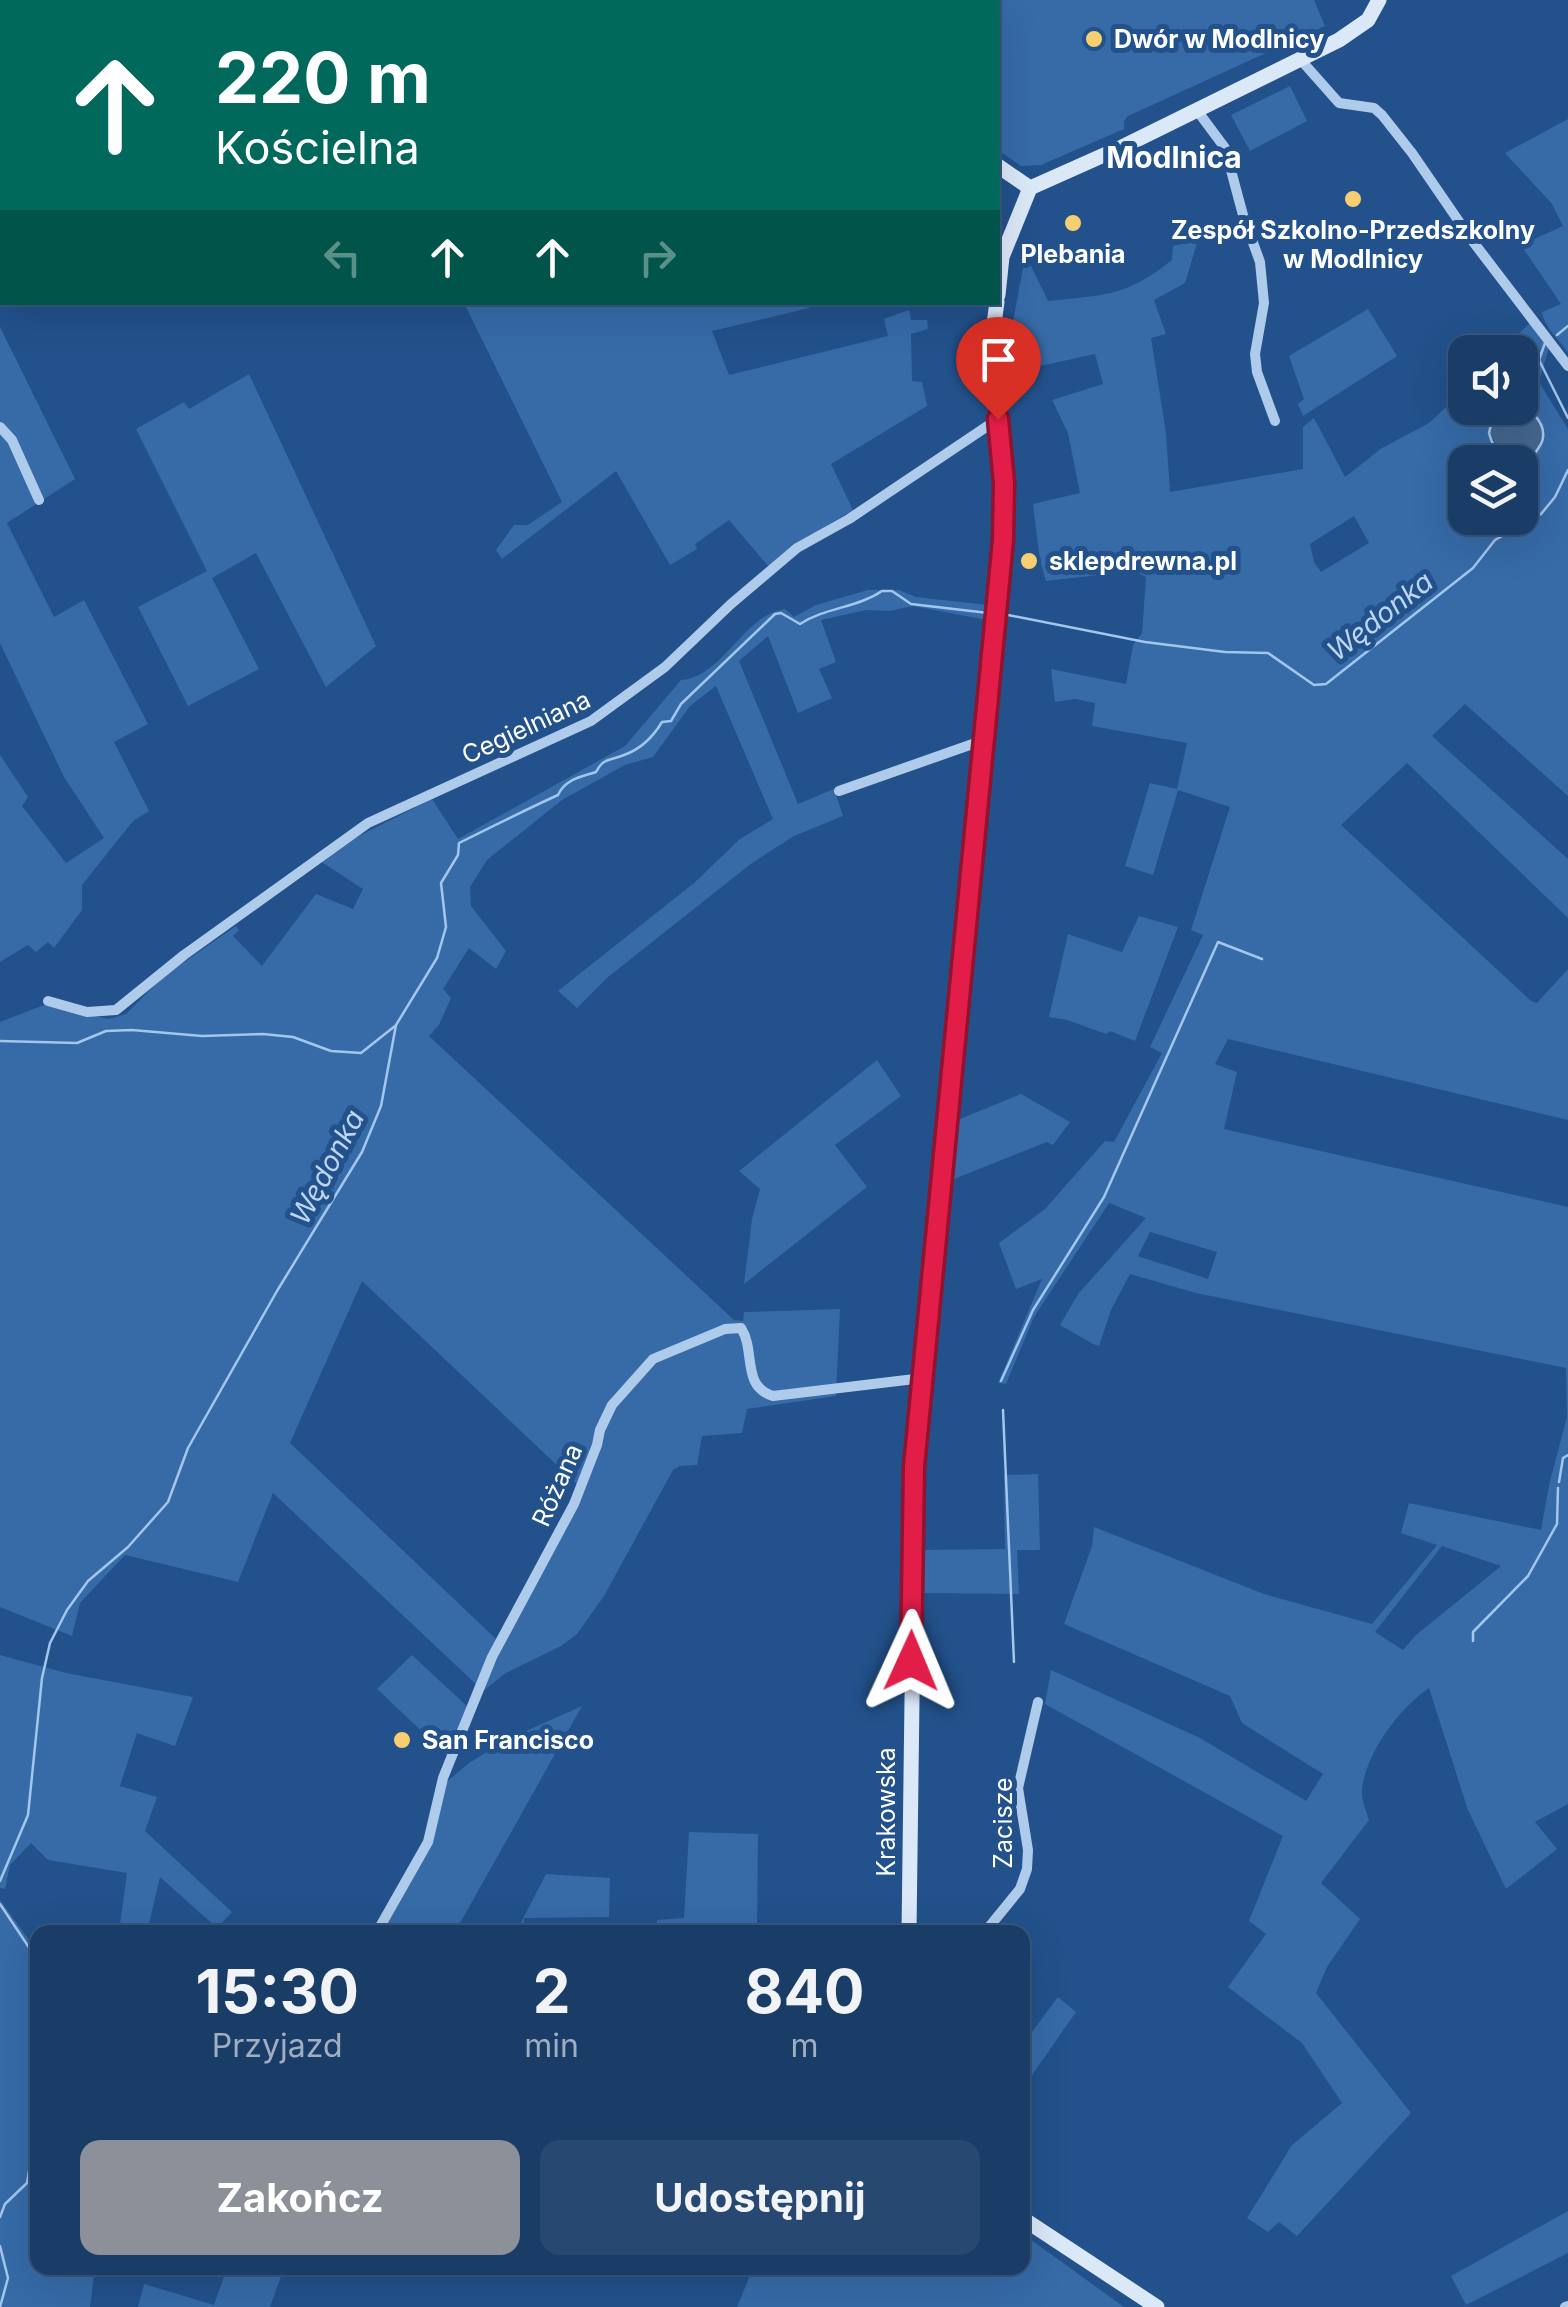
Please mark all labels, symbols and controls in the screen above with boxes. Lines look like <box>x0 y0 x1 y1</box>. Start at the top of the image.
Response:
place label: Dwór w Modlnicy <box>1114 24 1324 54</box>
marker: Dwór w Modlnicy <box>1083 28 1105 50</box>
text: 220 m <box>215 35 431 120</box>
icon: ahead <box>50 40 180 170</box>
text: Kościelna <box>215 120 420 175</box>
district label: Modlnica <box>1106 139 1242 175</box>
marker: Zespół Szkolno-Przedszkolny w Modlnicy <box>1342 188 1364 210</box>
marker: Plebania <box>1062 212 1084 234</box>
place label: Zespół Szkolno-Przedszkolny w Modlnicy <box>1171 215 1535 274</box>
icon: left <box>315 230 370 285</box>
icon: ahead <box>420 230 475 285</box>
icon: ahead <box>525 230 580 285</box>
icon: right <box>630 230 685 285</box>
place label: Plebania <box>1020 239 1126 269</box>
pin <box>956 317 1041 420</box>
icon: arrive <box>971 332 1026 387</box>
map controls <box>1448 335 1538 535</box>
button: sound <box>1448 335 1538 425</box>
button: layers <box>1448 445 1538 535</box>
place label: sklepdrewna.pl <box>1049 546 1237 576</box>
marker: sklepdrewna.pl <box>1018 550 1040 572</box>
water label: Wędonka <box>1320 564 1440 668</box>
street label: Cegielniana <box>457 684 595 770</box>
water label: Wędonka <box>283 1104 371 1230</box>
street label: Różana <box>526 1439 588 1531</box>
position arrow <box>859 1609 963 1713</box>
place label: San Francisco <box>422 1725 594 1755</box>
marker: San Francisco <box>391 1729 413 1751</box>
street label: Krakowska <box>871 1747 901 1877</box>
street label: Zacisze <box>988 1777 1018 1869</box>
text: 15:30 <box>195 1955 359 2027</box>
text: 2 <box>533 1955 571 2027</box>
text: 840 <box>744 1955 865 2027</box>
text: Przyjazd <box>212 2026 342 2065</box>
text: min <box>524 2026 579 2065</box>
text: m <box>790 2026 819 2065</box>
button: Zakończ <box>80 2140 520 2255</box>
button: Udostępnij <box>540 2140 980 2255</box>

